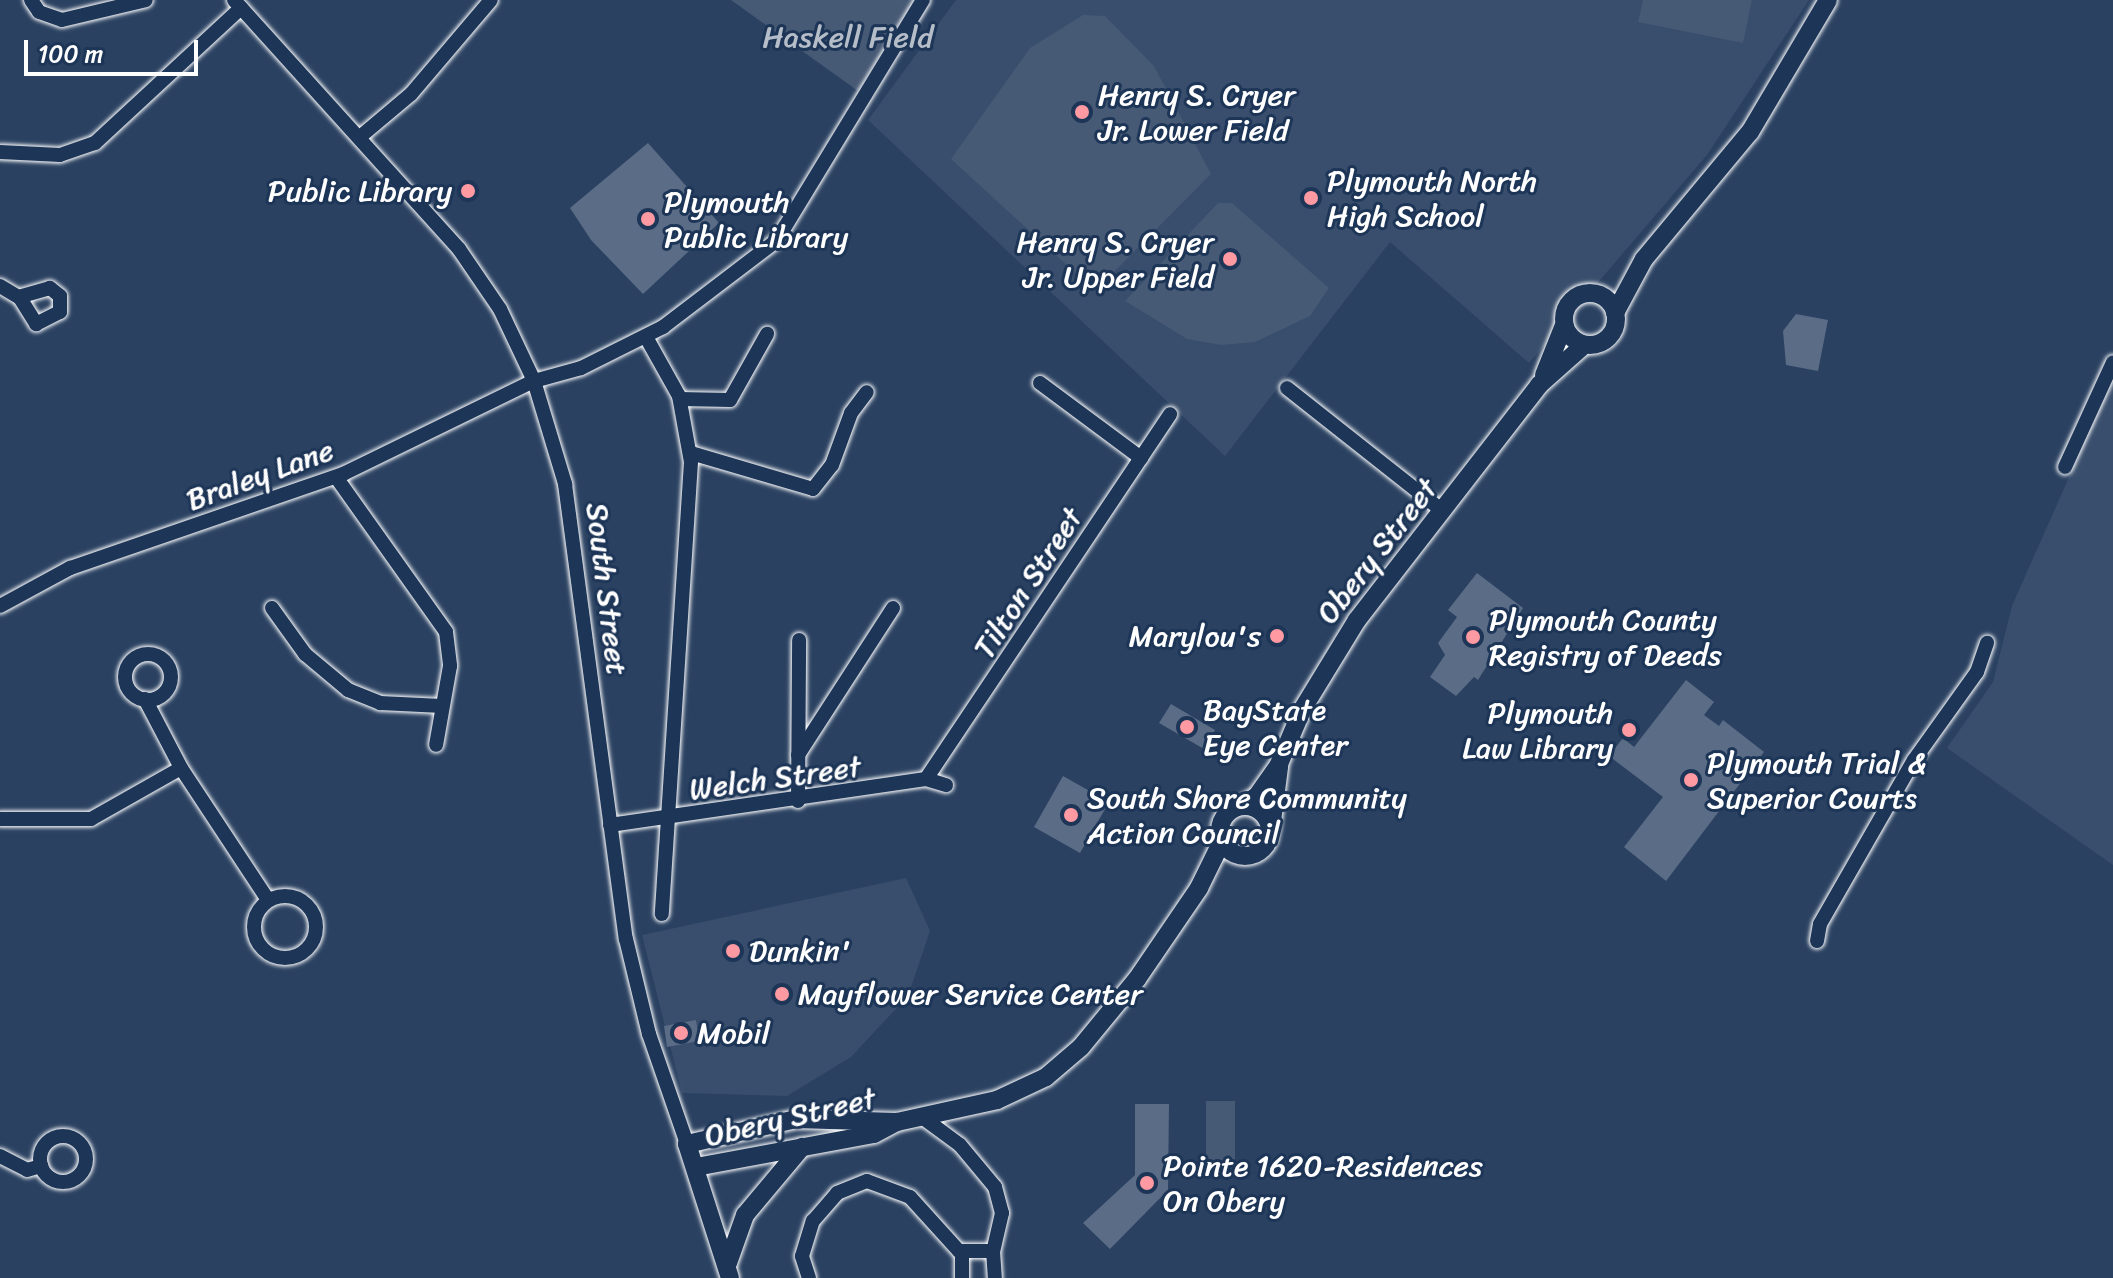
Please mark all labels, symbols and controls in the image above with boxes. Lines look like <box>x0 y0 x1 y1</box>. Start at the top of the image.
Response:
park label: Haskell Field <box>763 19 933 55</box>
scale bar <box>28 24 202 74</box>
text: 100 m <box>38 33 103 75</box>
place label: Henry S. Cryer Jr. Lower Field <box>1098 77 1296 148</box>
marker: Henry S. Cryer Jr. Lower Field <box>1073 103 1091 121</box>
place label: Plymouth North High School <box>1327 163 1537 234</box>
place label: Public Library <box>268 173 452 209</box>
marker: Public Library <box>459 182 477 200</box>
place label: Plymouth Public Library <box>664 184 848 254</box>
marker: Plymouth North High School <box>1302 189 1320 207</box>
marker: Plymouth Public Library <box>639 210 657 228</box>
place label: Henry S. Cryer Jr. Upper Field <box>1016 224 1214 294</box>
marker: Henry S. Cryer Jr. Upper Field <box>1221 250 1239 268</box>
street label: Braley Lane <box>182 432 338 518</box>
street label: Obery Street <box>1309 471 1445 631</box>
street label: South Street <box>579 500 635 678</box>
street label: Tilton Street <box>966 501 1090 665</box>
place label: Plymouth County Registry of Deeds <box>1489 602 1722 672</box>
place label: Marylou's <box>1129 618 1261 654</box>
marker: Marylou's <box>1268 627 1286 645</box>
marker: Plymouth County Registry of Deeds <box>1464 628 1482 646</box>
place label: BayState Eye Center <box>1203 692 1350 762</box>
place label: Plymouth Law Library <box>1462 695 1613 766</box>
marker: BayState Eye Center <box>1178 718 1196 736</box>
marker: Plymouth Law Library <box>1620 721 1638 739</box>
place label: Plymouth Trial & Superior Courts <box>1707 745 1925 816</box>
street label: Welch Street <box>687 748 863 808</box>
marker: Plymouth Trial & Superior Courts <box>1682 771 1700 789</box>
place label: South Shore Community Action Council <box>1087 780 1408 850</box>
marker: South Shore Community Action Council <box>1062 806 1080 824</box>
place label: Dunkin' <box>749 933 851 969</box>
marker: Dunkin' <box>724 942 742 960</box>
place label: Mayflower Service Center <box>798 976 1142 1012</box>
marker: Mayflower Service Center <box>773 985 791 1003</box>
place label: Mobil <box>697 1015 770 1051</box>
marker: Mobil <box>672 1024 690 1042</box>
street label: Obery Street <box>701 1080 879 1154</box>
place label: Pointe 1620-Residences On Obery <box>1163 1148 1483 1218</box>
marker: Pointe 1620-Residences On Obery <box>1138 1174 1156 1192</box>

